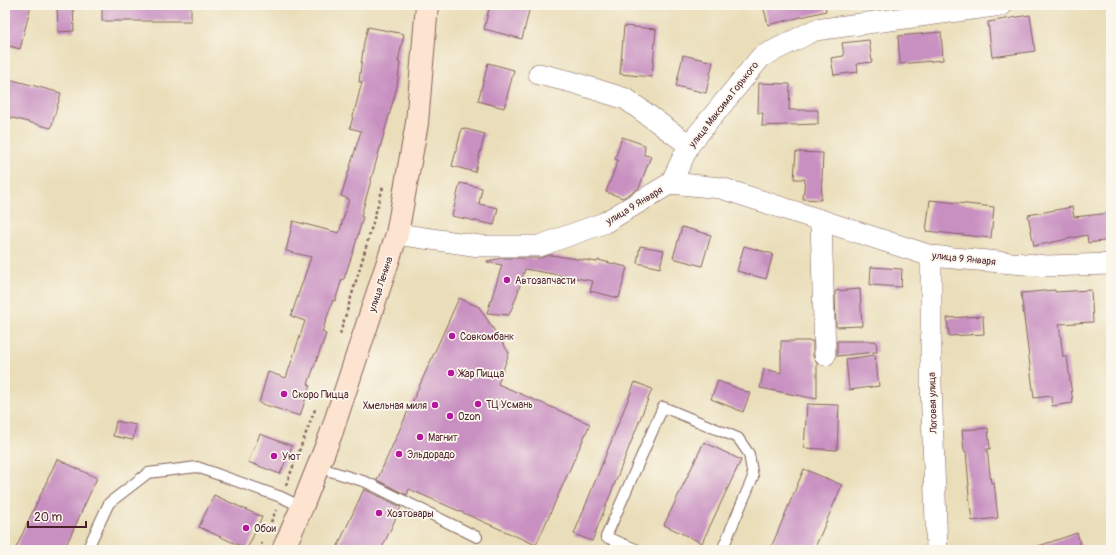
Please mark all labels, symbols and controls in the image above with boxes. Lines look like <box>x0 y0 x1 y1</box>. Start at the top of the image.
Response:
street label: улица Максима Горького <box>686 59 761 151</box>
street label: улица 9 Января <box>603 184 665 228</box>
street label: улица 9 Января <box>930 250 997 268</box>
street label: улица Ленина <box>366 255 396 314</box>
marker: Автозапчасти <box>502 275 512 285</box>
place label: Автозапчасти <box>515 275 576 287</box>
marker: Совкомбанк <box>447 331 457 341</box>
place label: Совкомбанк <box>460 331 514 343</box>
marker: Жар Пицца <box>446 368 456 378</box>
place label: Жар Пицца <box>457 368 505 380</box>
street label: Логовая улица <box>926 372 940 435</box>
marker: Скоро Пицца <box>279 389 289 399</box>
place label: Скоро Пицца <box>292 389 349 401</box>
marker: ТЦ Усмань <box>473 399 483 409</box>
place label: ТЦ Усмань <box>486 399 533 411</box>
place label: Хмельная миля <box>363 400 427 412</box>
marker: Хмельная миля <box>430 400 440 410</box>
marker: Ozon <box>445 411 455 421</box>
place label: Ozon <box>458 411 481 423</box>
marker: Магнит <box>415 432 425 442</box>
place label: Магнит <box>428 432 458 444</box>
marker: Эльдорадо <box>394 449 404 459</box>
place label: Эльдорадо <box>407 449 456 461</box>
marker: Уют <box>269 451 279 461</box>
place label: Уют <box>282 451 301 463</box>
scale bar <box>28 503 86 529</box>
marker: Хозтовары <box>374 508 384 518</box>
place label: Хозтовары <box>387 508 434 520</box>
text: 20 m <box>34 510 63 525</box>
marker: Обои <box>241 523 251 533</box>
place label: Обои <box>254 523 276 535</box>

